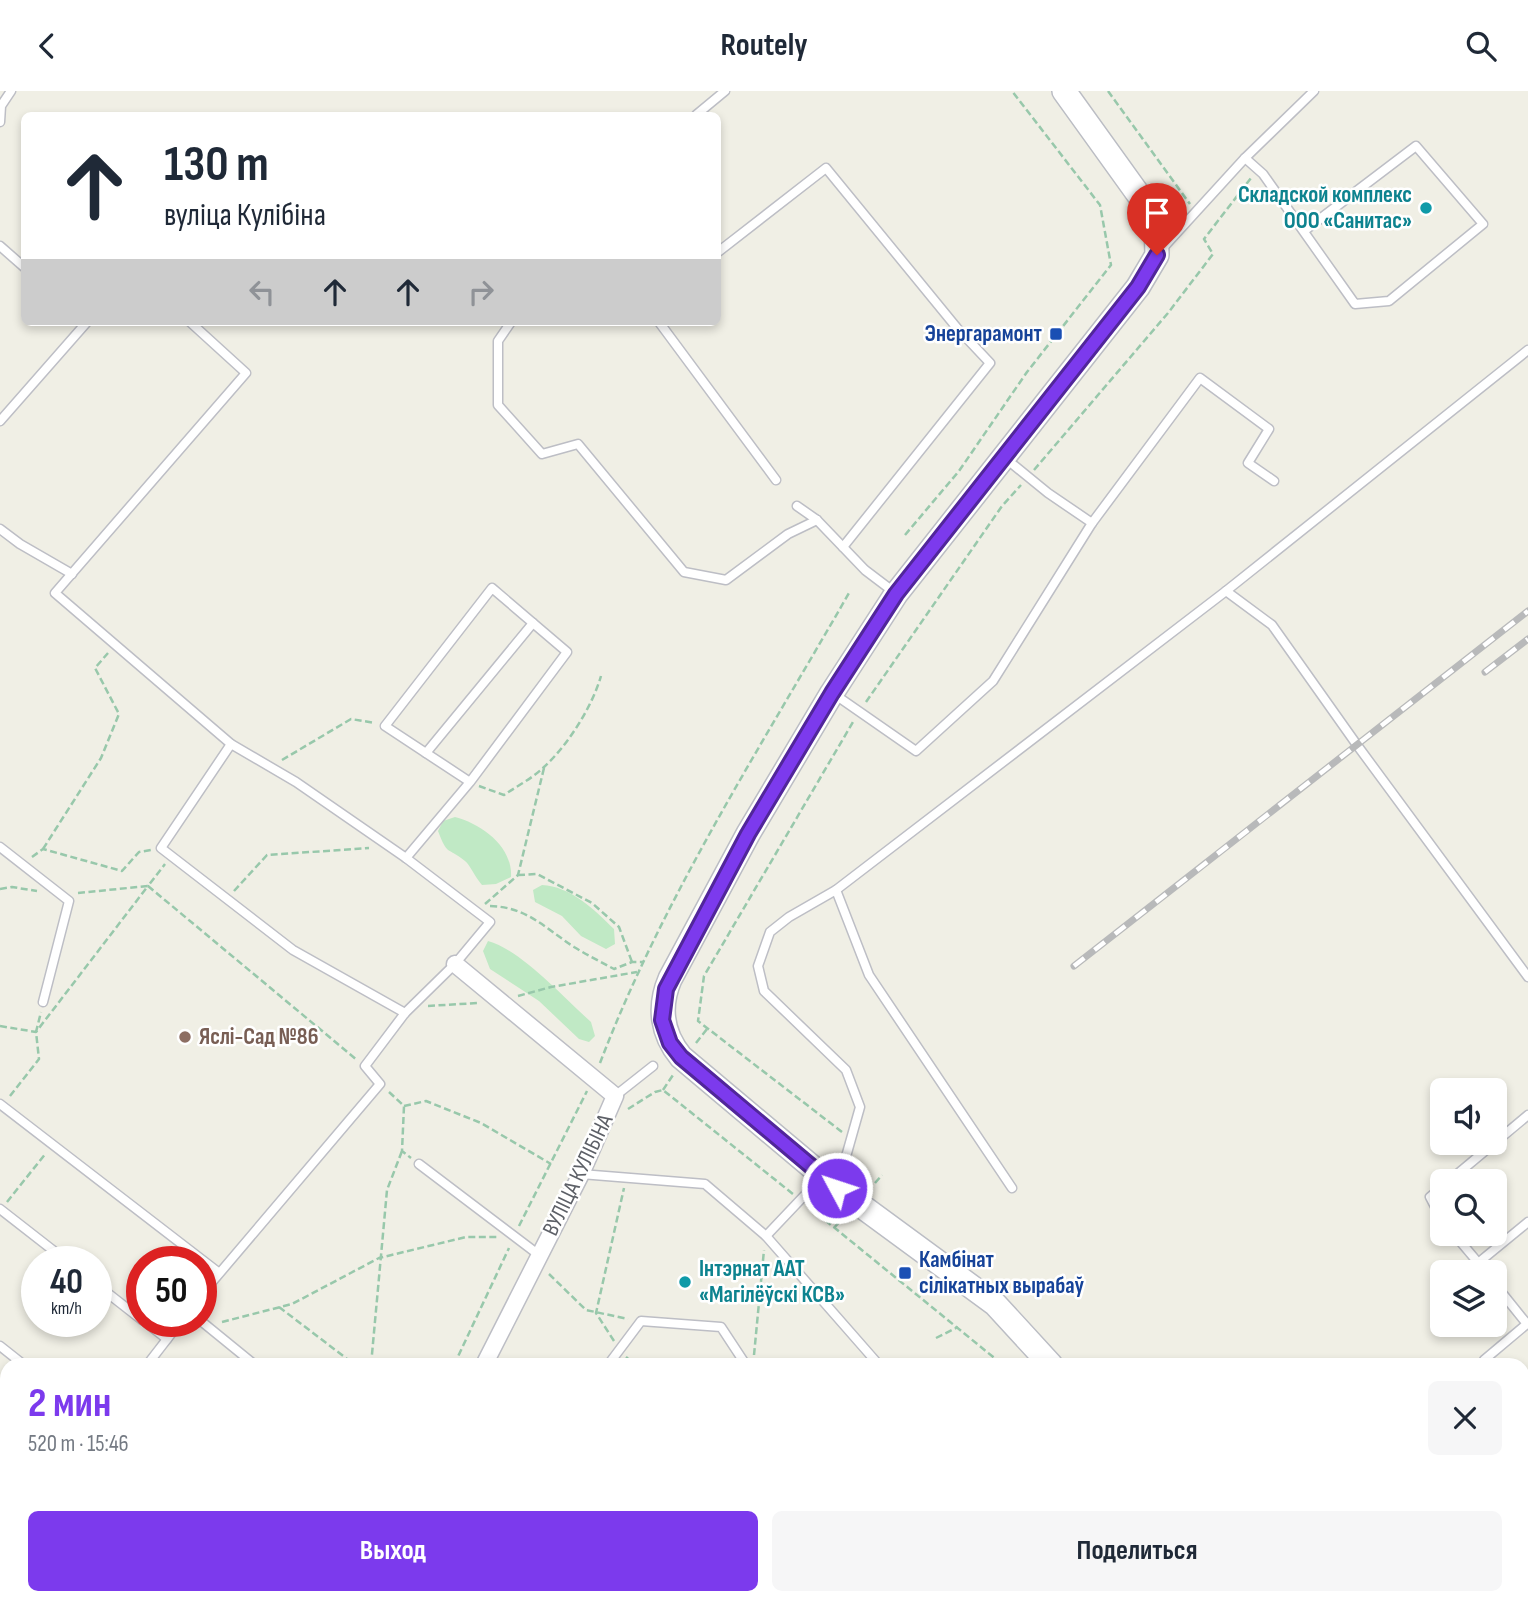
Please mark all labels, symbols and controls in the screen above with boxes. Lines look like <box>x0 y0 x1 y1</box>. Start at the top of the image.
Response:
text: Routely <box>720 26 808 65</box>
icon: back <box>28 27 66 65</box>
icon: search <box>1462 27 1500 65</box>
text: 130 m <box>164 136 269 195</box>
icon: ahead <box>49 140 140 231</box>
place label: Складской комплекс ООО «Санитас» <box>1238 181 1412 235</box>
pin <box>1127 183 1187 255</box>
icon: arrive <box>1138 194 1176 232</box>
text: вуліца Кулібіна <box>164 196 326 235</box>
marker: Складской комплекс ООО «Санитас» <box>1418 200 1434 216</box>
icon: left <box>243 273 281 311</box>
icon: ahead <box>316 273 354 311</box>
icon: ahead <box>389 273 427 311</box>
icon: right <box>462 273 500 311</box>
place label: Энергарамонт <box>925 320 1043 348</box>
marker: Энергарамонт <box>1048 326 1064 342</box>
place label: Яслі-Сад №86 <box>199 1023 319 1051</box>
marker: Яслі-Сад №86 <box>177 1029 193 1045</box>
map controls <box>1430 1078 1507 1337</box>
button: sound <box>1430 1078 1507 1155</box>
street label: ВУЛІЦА КУЛІБІНА <box>537 1110 619 1240</box>
position arrow <box>800 1151 874 1225</box>
button: search <box>1430 1169 1507 1246</box>
speed limit sign: 50 <box>126 1246 217 1337</box>
place label: Камбінат сілікатных вырабаў <box>919 1246 1084 1300</box>
place label: Інтэрнат ААТ «Магілёўскі КСВ» <box>699 1255 845 1309</box>
button: layers <box>1430 1260 1507 1337</box>
text: 40 <box>50 1261 83 1304</box>
marker: Камбінат сілікатных вырабаў <box>897 1265 913 1281</box>
marker: Інтэрнат ААТ «Магілёўскі КСВ» <box>677 1274 693 1290</box>
text: km/h <box>51 1298 82 1319</box>
text: 2 мин <box>28 1378 111 1429</box>
button: close <box>1428 1381 1502 1455</box>
text: 520 m · 15:46 <box>28 1430 129 1458</box>
button: Выход <box>28 1511 758 1591</box>
button: Поделиться <box>772 1511 1502 1591</box>

